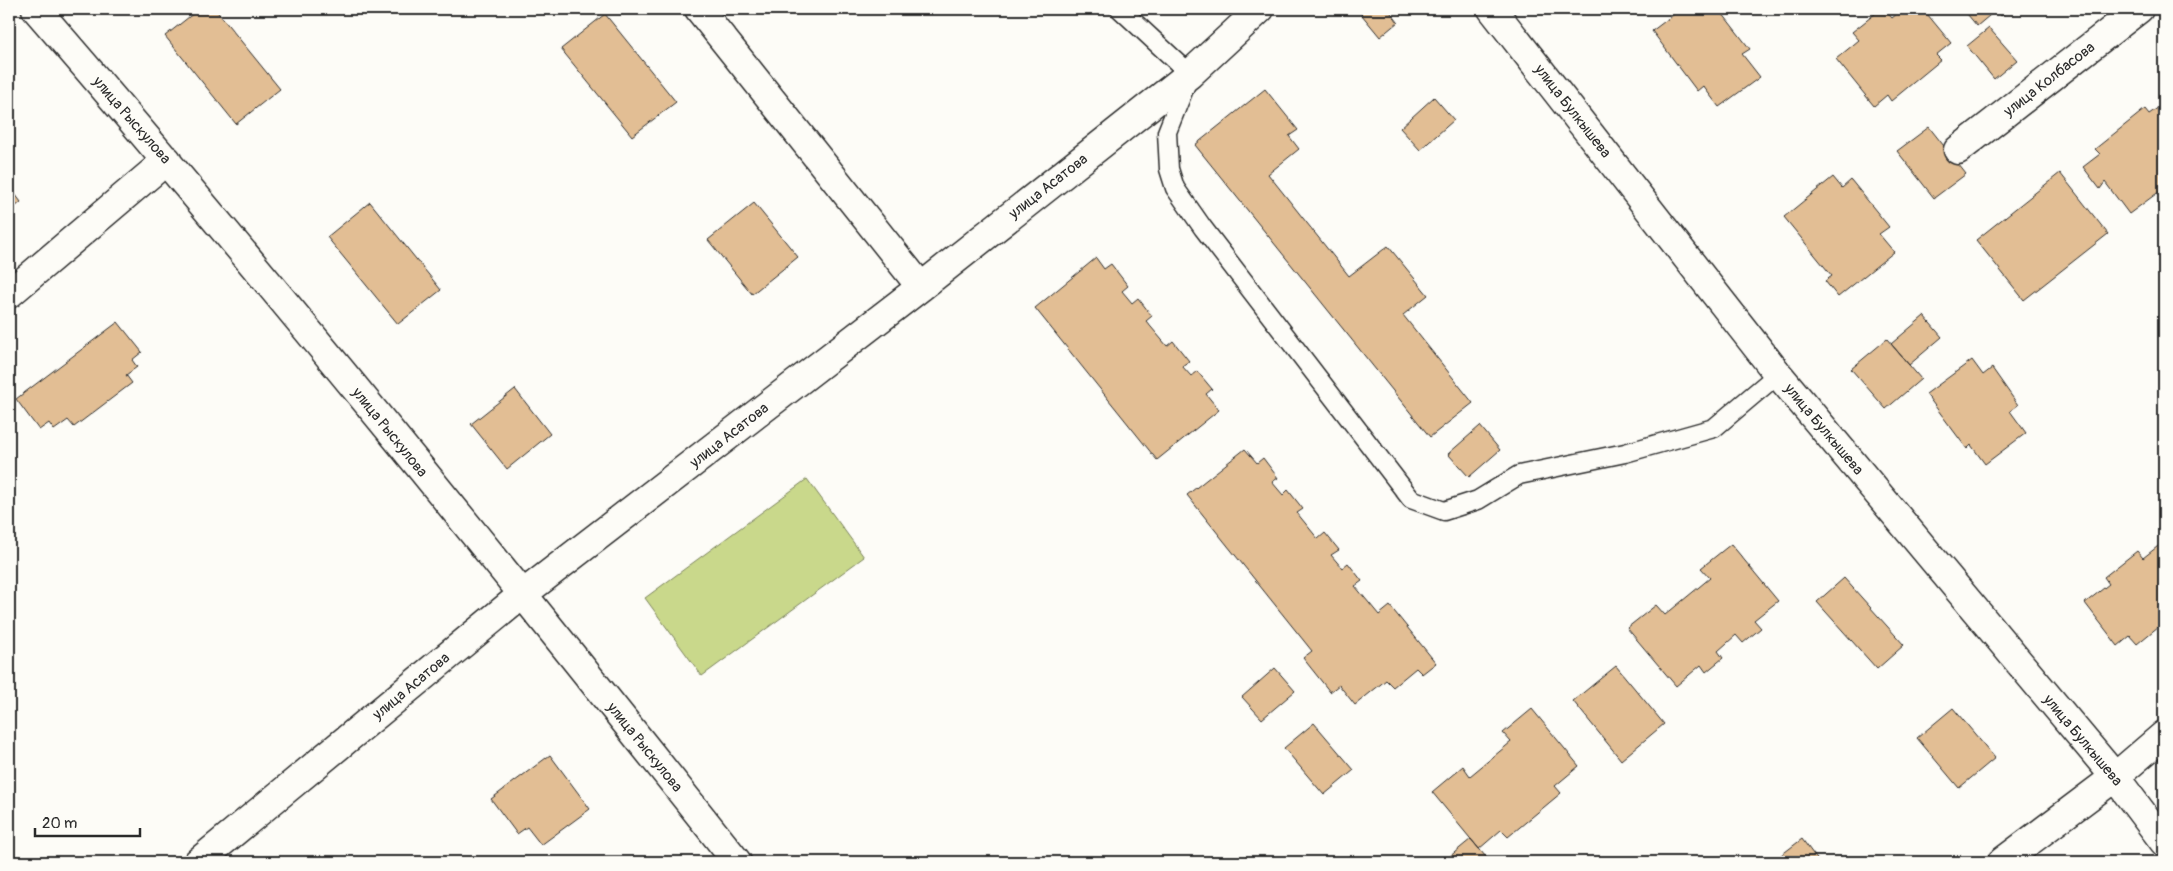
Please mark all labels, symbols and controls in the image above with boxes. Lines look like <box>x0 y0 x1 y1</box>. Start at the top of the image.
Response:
street label: улица Колбасова <box>1999 38 2099 122</box>
street label: улица Булкышева <box>1530 60 1615 162</box>
street label: улица Рыскулова <box>88 72 175 168</box>
street label: улица Асатова <box>1004 150 1092 224</box>
street label: улица Булкышева <box>1779 379 1867 479</box>
street label: улица Рыскулова <box>347 383 432 481</box>
street label: улица Асатова <box>685 399 773 473</box>
street label: улица Асатова <box>368 649 454 725</box>
street label: улица Булкышева <box>2038 690 2126 790</box>
street label: улица Рыскулова <box>602 698 687 796</box>
scale bar <box>35 806 140 838</box>
text: 20 m <box>42 814 77 833</box>

